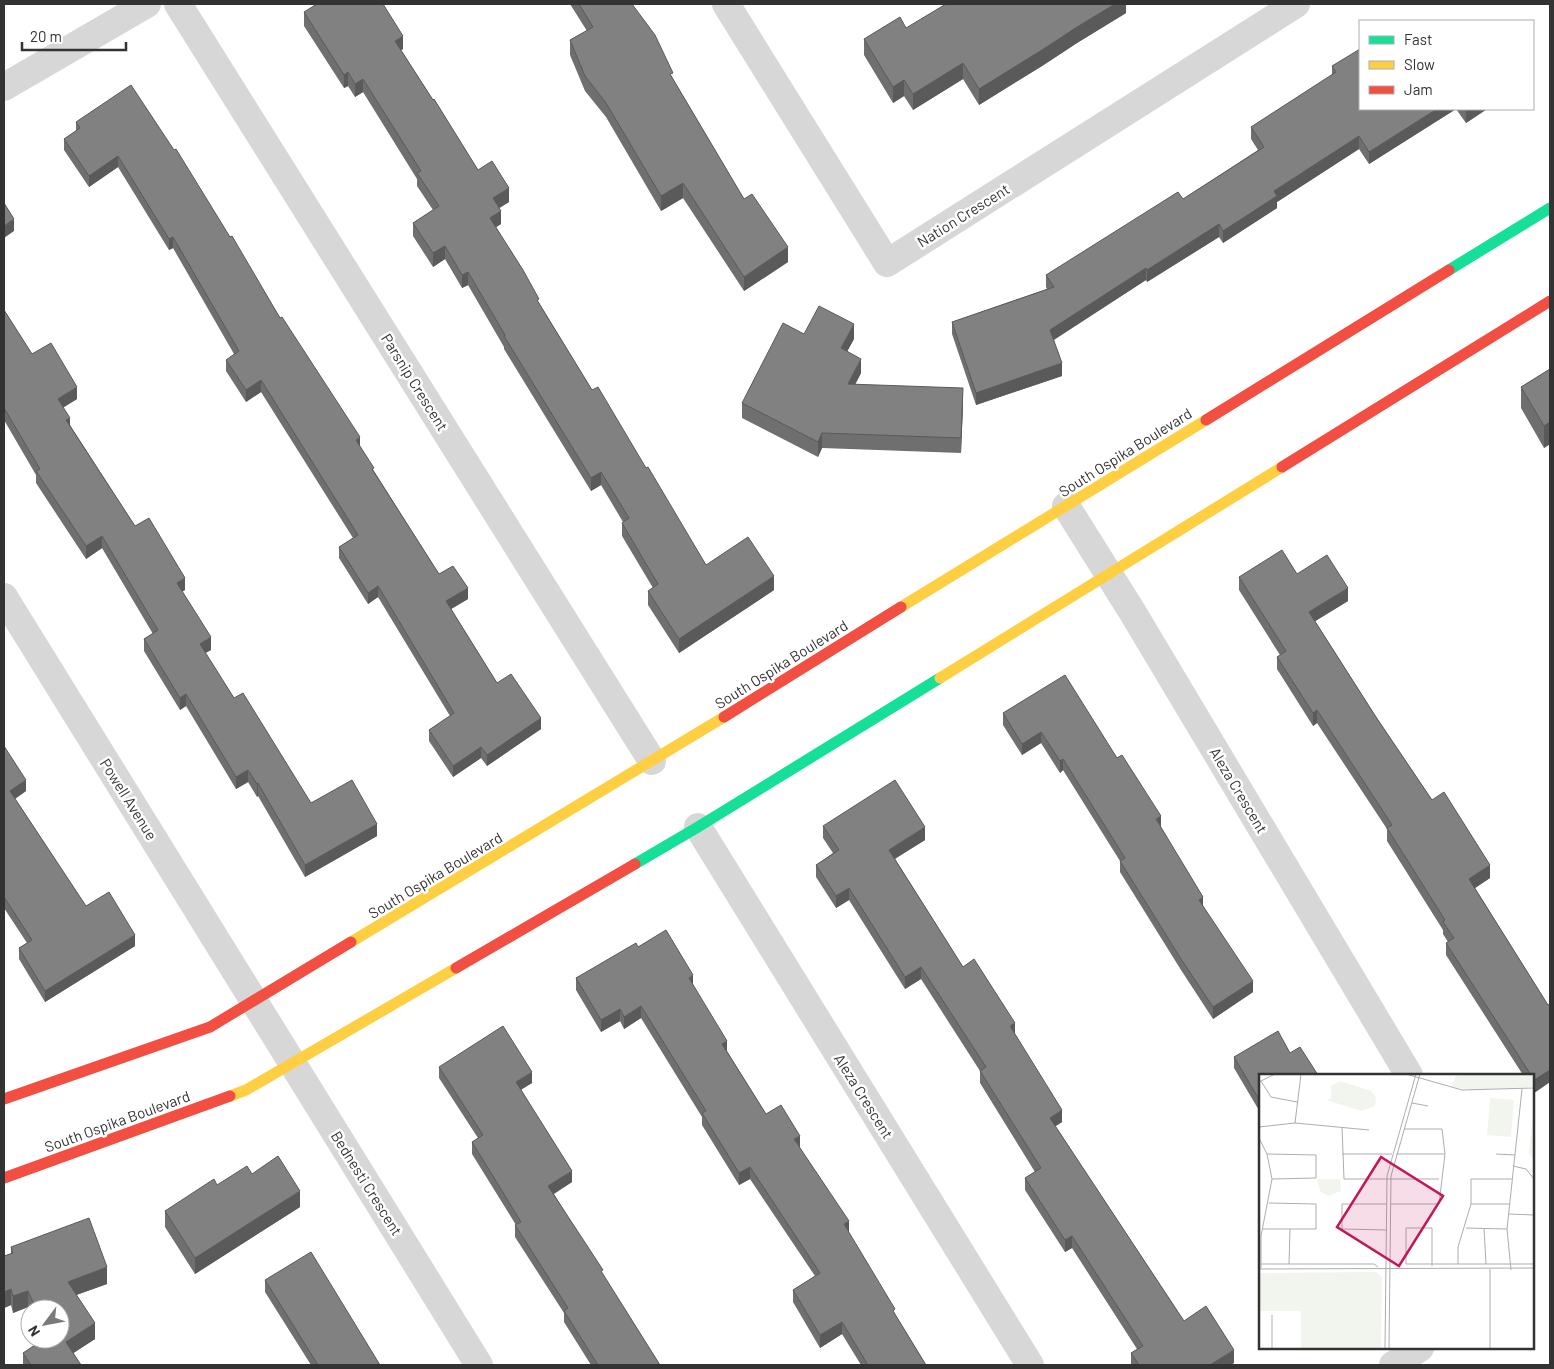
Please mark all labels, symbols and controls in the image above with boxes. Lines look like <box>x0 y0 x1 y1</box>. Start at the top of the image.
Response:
scale bar <box>22 20 126 52</box>
legend <box>1359 20 1534 110</box>
text: 20 m <box>30 27 62 45</box>
text: Fast <box>1404 30 1432 48</box>
text: Slow <box>1404 55 1435 73</box>
text: Jam <box>1404 80 1433 98</box>
street label: Nation Crescent <box>914 180 1012 250</box>
street label: Parsnip Crescent <box>378 330 452 434</box>
street label: South Ospika Boulevard <box>1055 404 1195 500</box>
street label: South Ospika Boulevard <box>711 616 851 712</box>
street label: Aleza Crescent <box>1206 744 1272 836</box>
street label: Powell Avenue <box>97 755 161 843</box>
street label: South Ospika Boulevard <box>365 828 505 922</box>
street label: Aleza Crescent <box>831 1050 897 1142</box>
inset map <box>1259 1074 1534 1349</box>
street label: South Ospika Boulevard <box>42 1086 192 1156</box>
street label: Bednesti Crescent <box>328 1127 406 1239</box>
north arrow <box>20 1299 70 1349</box>
text: N <box>24 1323 43 1340</box>

